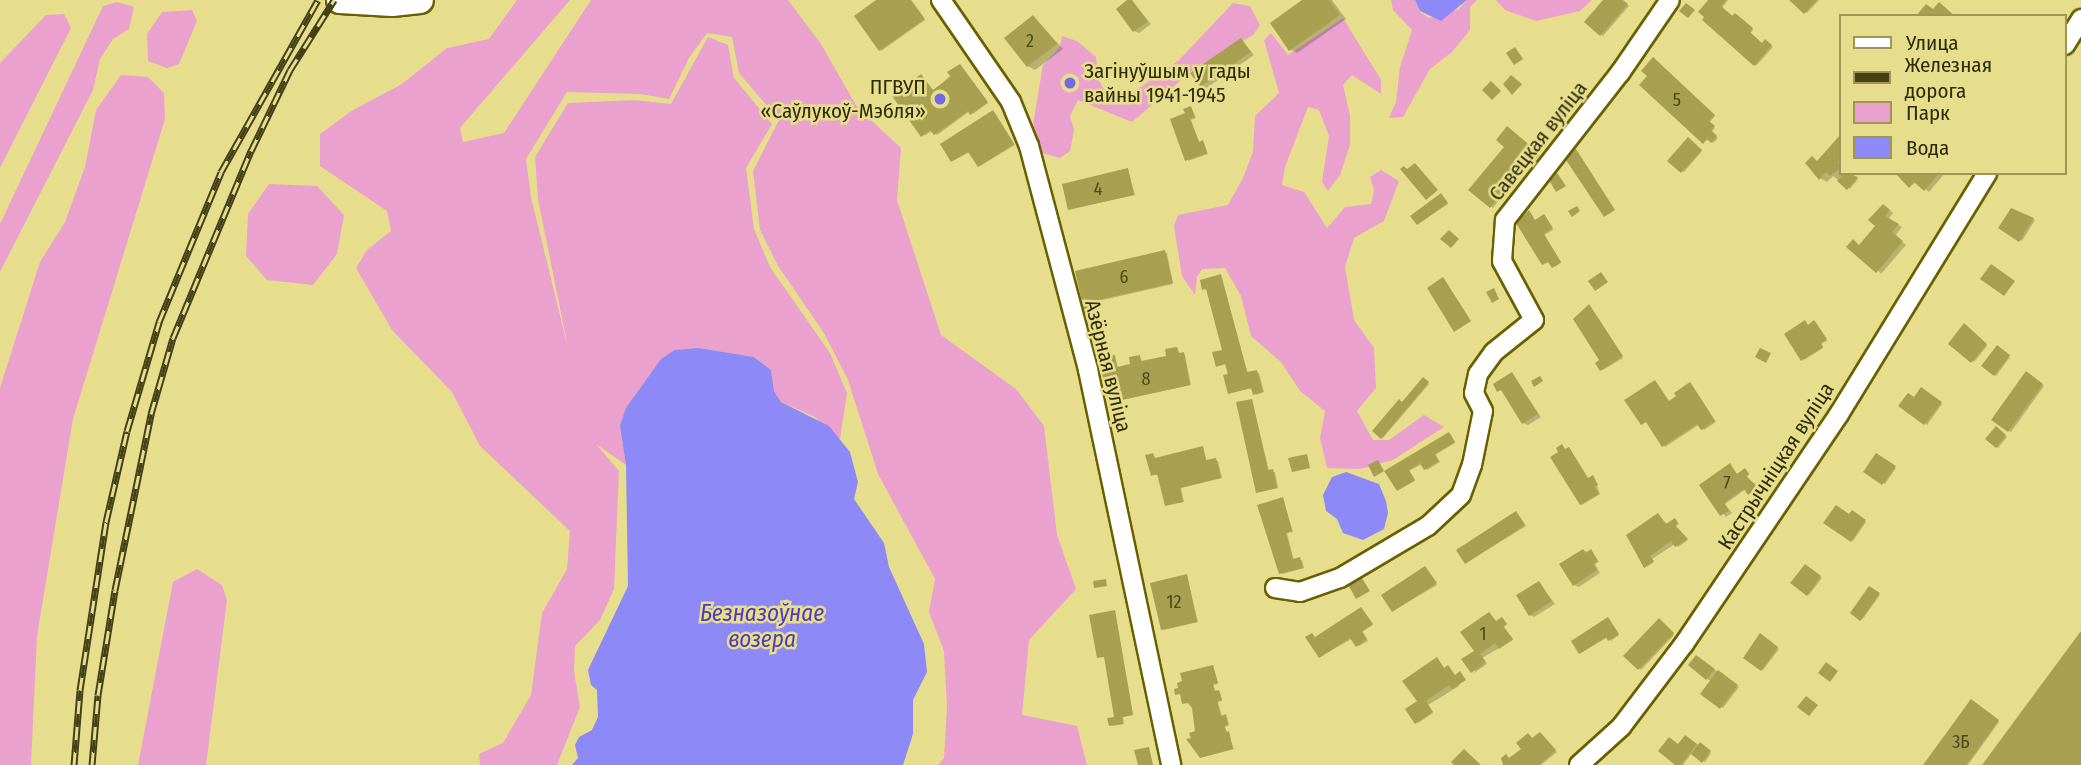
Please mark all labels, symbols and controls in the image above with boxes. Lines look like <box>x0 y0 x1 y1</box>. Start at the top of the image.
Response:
legend <box>1840 14 2067 175</box>
house number: 2 <box>1026 30 1034 52</box>
text: Улица <box>1906 30 1959 56</box>
text: Железная дорога <box>1905 52 1992 104</box>
place label: Загінуўшым у гады вайны 1941-1945 <box>1084 58 1251 108</box>
place label: ПГВУП «Саўлукоў-Мэбля» <box>760 74 926 124</box>
marker: Загінуўшым у гады вайны 1941-1945 <box>1062 75 1078 91</box>
street label: Савецкая вуліца <box>1484 76 1592 206</box>
house number: 5 <box>1673 89 1681 111</box>
marker: ПГВУП «Саўлукоў-Мэбля» <box>932 91 948 107</box>
text: Парк <box>1906 100 1950 126</box>
text: Вода <box>1906 135 1949 161</box>
house number: 4 <box>1094 178 1102 200</box>
house number: 6 <box>1120 266 1128 288</box>
street label: Азёрная вуліца <box>1079 297 1137 435</box>
house number: 8 <box>1142 368 1150 390</box>
street label: Кастрычніцкая вуліца <box>1713 378 1839 554</box>
house number: 7 <box>1723 472 1731 494</box>
house number: 12 <box>1167 591 1181 613</box>
water label: Безназоўнае возера <box>700 599 824 653</box>
house number: 1 <box>1479 623 1487 645</box>
house number: 3Б <box>1952 731 1970 753</box>

